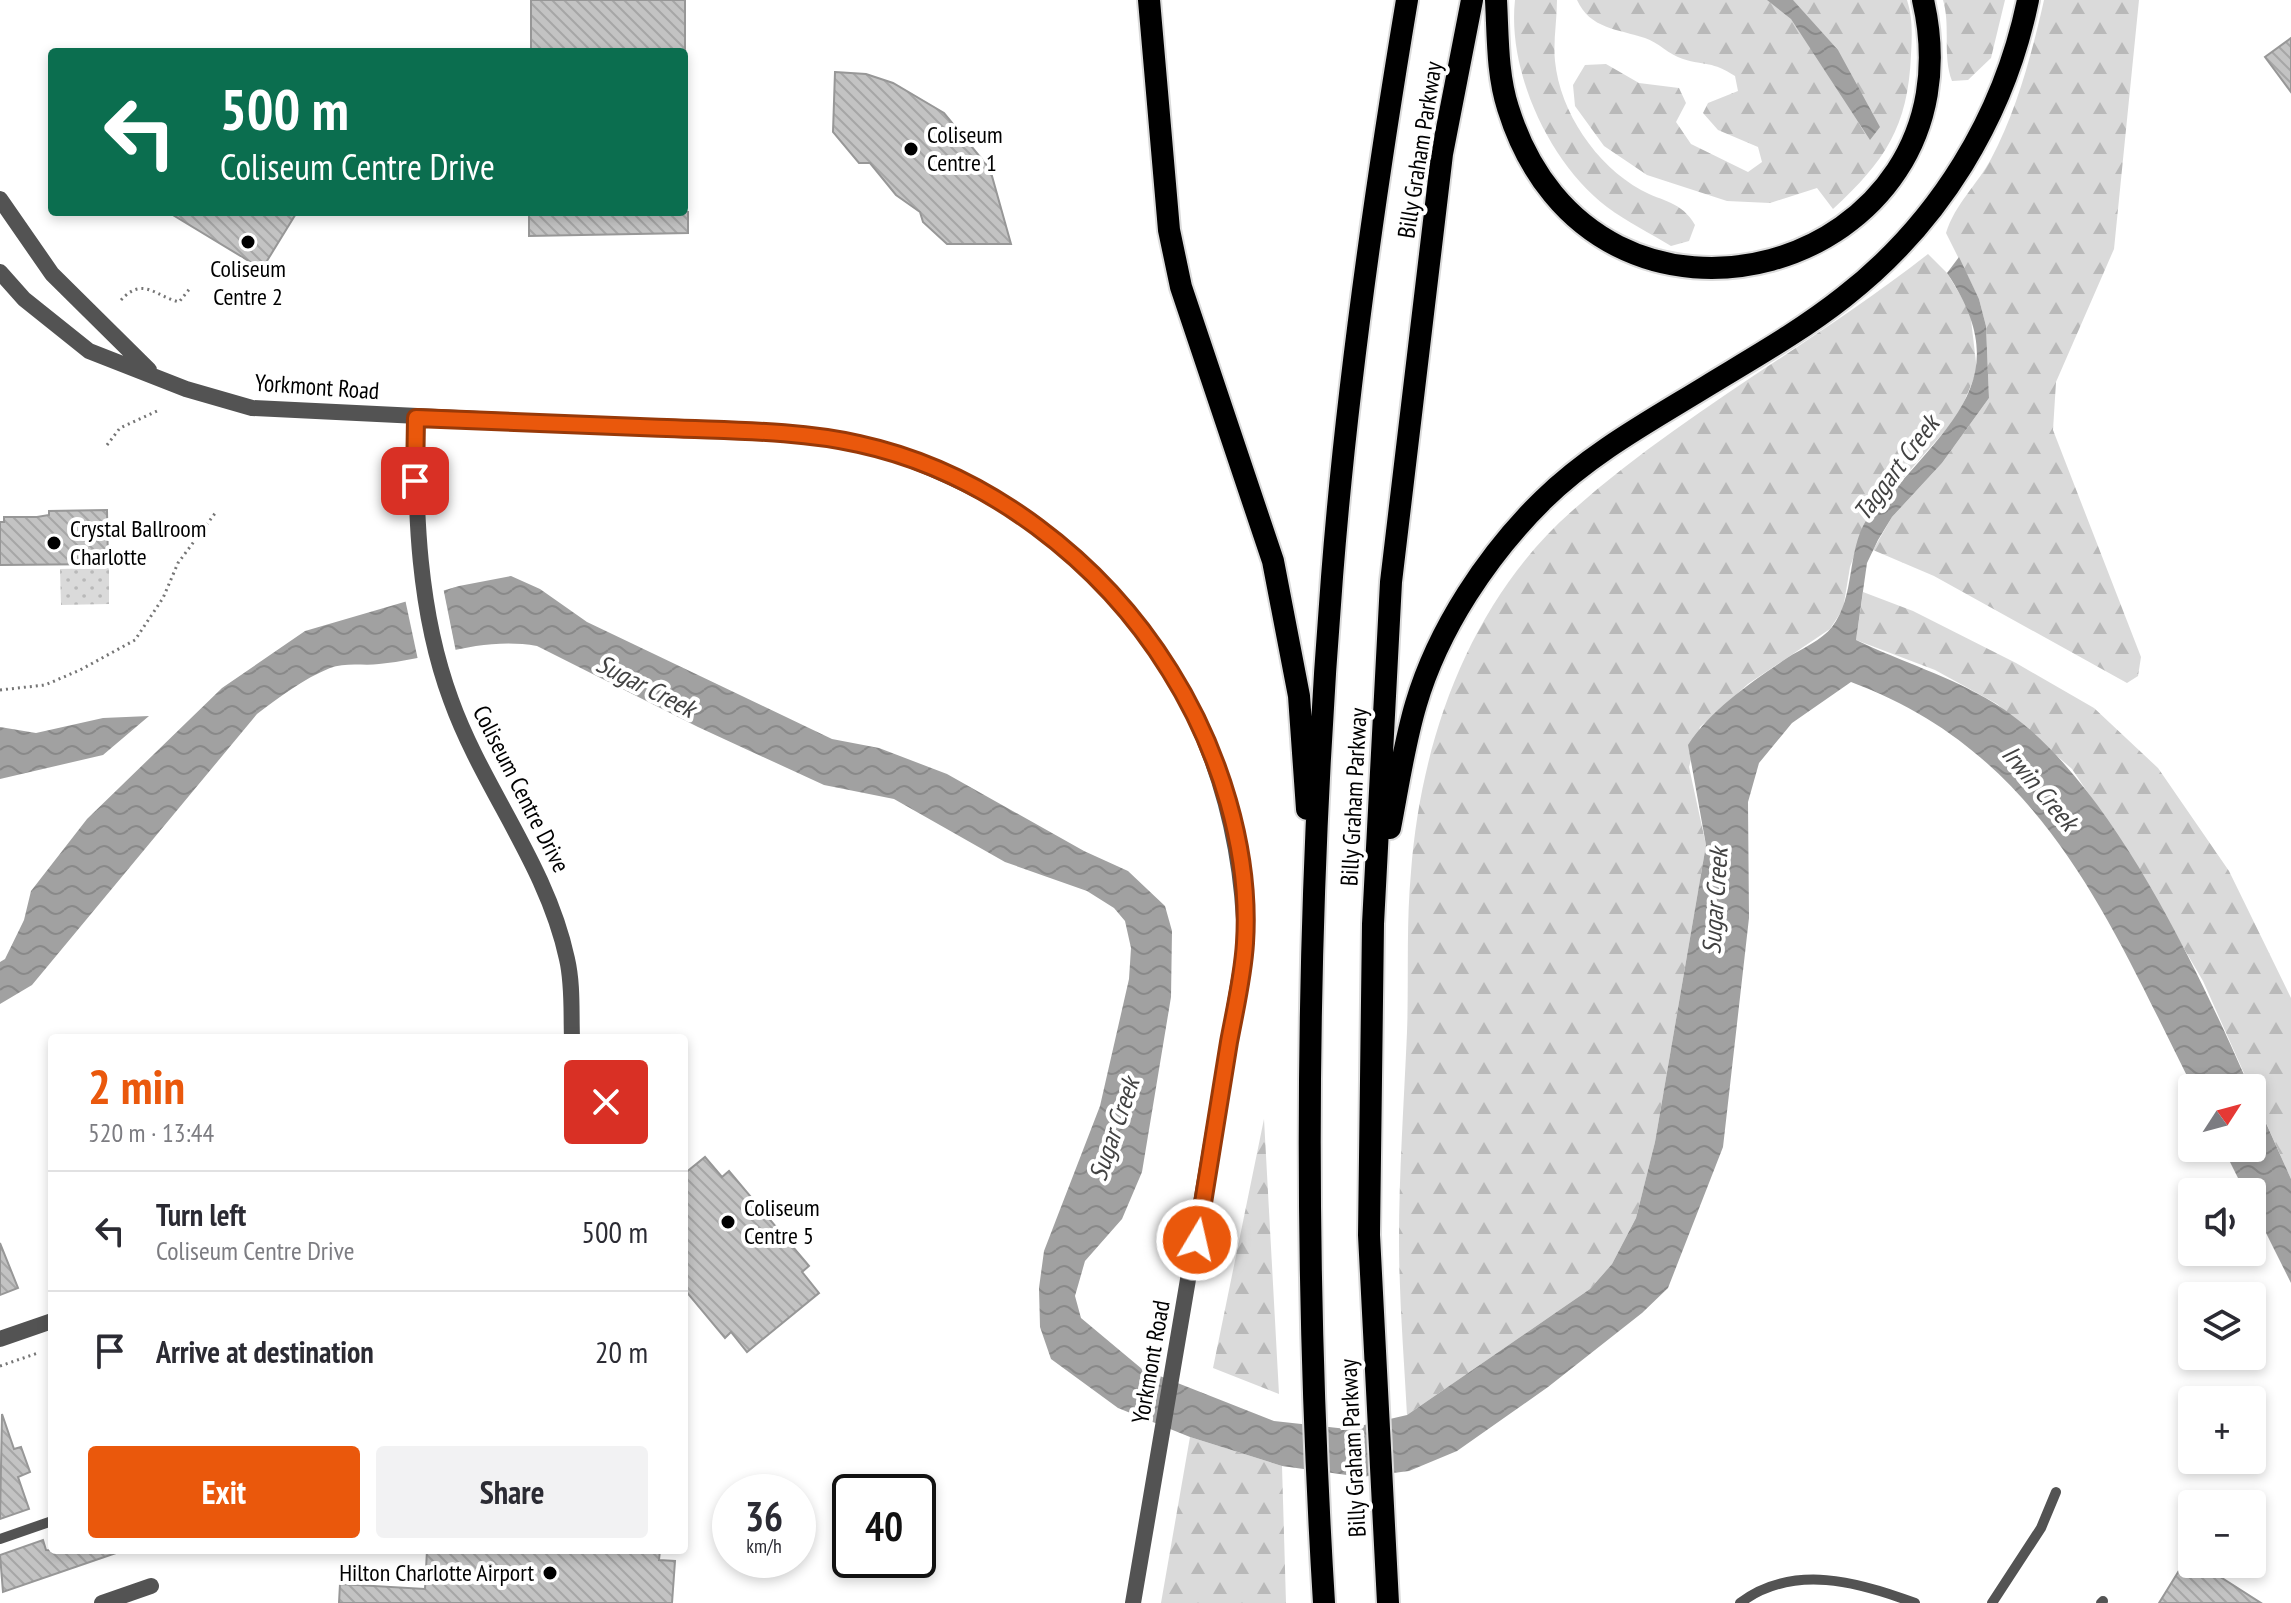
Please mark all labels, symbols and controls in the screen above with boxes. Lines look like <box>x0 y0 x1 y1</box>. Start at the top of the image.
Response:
street label: Billy Graham Parkway <box>1390 59 1449 240</box>
text: 500 m <box>220 73 349 145</box>
icon: left <box>88 80 192 184</box>
place label: Coliseum Centre 1 <box>927 119 1003 178</box>
marker: Coliseum Centre 1 <box>902 140 920 158</box>
text: Coliseum Centre Drive <box>220 143 495 190</box>
marker: Coliseum Centre 2 <box>239 233 257 251</box>
place label: Coliseum Centre 2 <box>210 253 286 312</box>
street label: Yorkmont Road <box>254 367 380 406</box>
water label: Taggart Creek <box>1845 406 1948 527</box>
pin <box>381 447 449 515</box>
icon: arrive <box>393 459 437 503</box>
place label: Crystal Ballroom Charlotte <box>70 513 206 572</box>
marker: Crystal Ballroom Charlotte <box>45 534 63 552</box>
water label: Sugar Creek <box>591 647 704 726</box>
street label: Coliseum Centre Drive <box>466 700 577 877</box>
street label: Billy Graham Parkway <box>1333 707 1374 887</box>
water label: Irwin Creek <box>1995 738 2087 839</box>
water label: Sugar Creek <box>1694 844 1735 955</box>
text: 2 min <box>88 1055 185 1117</box>
button: close <box>564 1060 648 1144</box>
water label: Sugar Creek <box>1081 1070 1147 1185</box>
north arrow <box>2178 1074 2266 1162</box>
map controls <box>2178 1074 2266 1578</box>
text: 520 m · 13:44 <box>88 1116 214 1149</box>
button: sound <box>2178 1178 2266 1266</box>
place label: Coliseum Centre 5 <box>744 1192 820 1251</box>
text: Turn left <box>156 1195 246 1234</box>
position arrow <box>1155 1198 1239 1282</box>
icon: left <box>88 1209 132 1253</box>
text: 500 m <box>582 1212 648 1251</box>
marker: Coliseum Centre 5 <box>719 1213 737 1231</box>
text: Coliseum Centre Drive <box>156 1234 354 1267</box>
button: layers <box>2178 1282 2266 1370</box>
street label: Yorkmont Road <box>1124 1298 1177 1426</box>
icon: arrive <box>88 1329 132 1373</box>
text: Arrive at destination <box>156 1332 374 1371</box>
text: 20 m <box>595 1332 648 1371</box>
street label: Billy Graham Parkway <box>1332 1358 1373 1538</box>
button: + <box>2178 1386 2266 1474</box>
button: Exit <box>88 1446 360 1538</box>
button: Share <box>376 1446 648 1538</box>
speed limit sign: 40 <box>832 1474 936 1578</box>
text: 36 <box>745 1490 783 1542</box>
button: − <box>2178 1490 2266 1578</box>
text: km/h <box>746 1533 782 1559</box>
place label: Hilton Charlotte Airport <box>339 1557 534 1588</box>
marker: Hilton Charlotte Airport <box>541 1564 559 1582</box>

